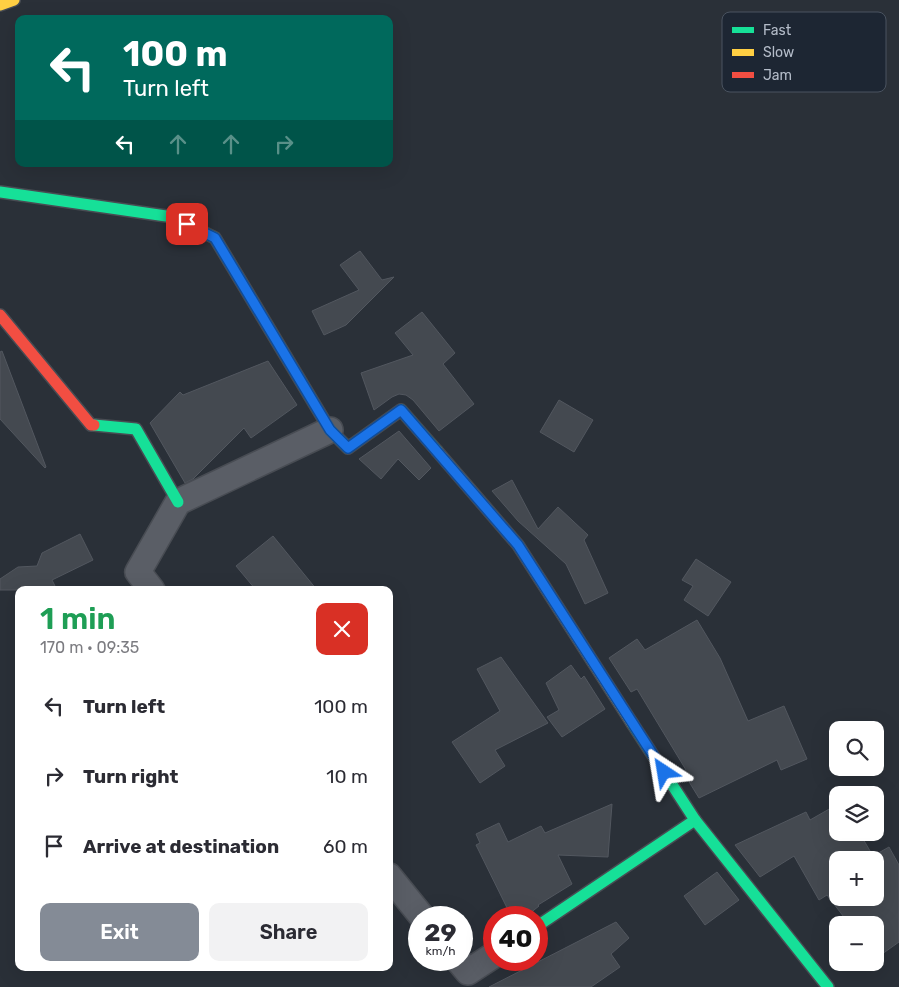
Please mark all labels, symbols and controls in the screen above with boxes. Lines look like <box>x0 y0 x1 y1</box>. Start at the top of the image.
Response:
legend <box>722 12 886 92</box>
text: Fast <box>763 22 792 39</box>
text: 100 m <box>123 33 228 75</box>
icon: left <box>40 35 105 100</box>
text: Slow <box>763 44 794 61</box>
text: Jam <box>763 67 792 84</box>
text: Turn left <box>123 75 209 102</box>
icon: left <box>111 130 139 158</box>
icon: ahead <box>164 130 192 158</box>
icon: ahead <box>217 130 245 158</box>
icon: right <box>270 130 298 158</box>
pin <box>166 203 208 245</box>
icon: arrive <box>173 210 201 238</box>
text: 1 min <box>40 601 115 637</box>
button: close <box>316 603 368 655</box>
text: 170 m · 09:35 <box>40 638 139 657</box>
icon: left <box>40 692 68 720</box>
text: Turn left <box>83 695 165 718</box>
text: 100 m <box>314 695 368 718</box>
map controls <box>829 721 884 971</box>
button: search <box>829 721 884 776</box>
position arrow <box>637 745 689 797</box>
icon: right <box>40 762 68 790</box>
text: Turn right <box>83 765 178 788</box>
text: 10 m <box>326 765 368 788</box>
button: layers <box>829 786 884 841</box>
icon: arrive <box>40 832 68 860</box>
text: Arrive at destination <box>83 835 279 858</box>
text: 60 m <box>323 835 368 858</box>
button: + <box>829 851 884 906</box>
button: Exit <box>40 903 199 961</box>
button: Share <box>209 903 368 961</box>
speed limit sign: 40 <box>483 906 548 971</box>
button: − <box>829 916 884 971</box>
text: 29 <box>424 918 457 947</box>
text: km/h <box>426 944 455 958</box>

